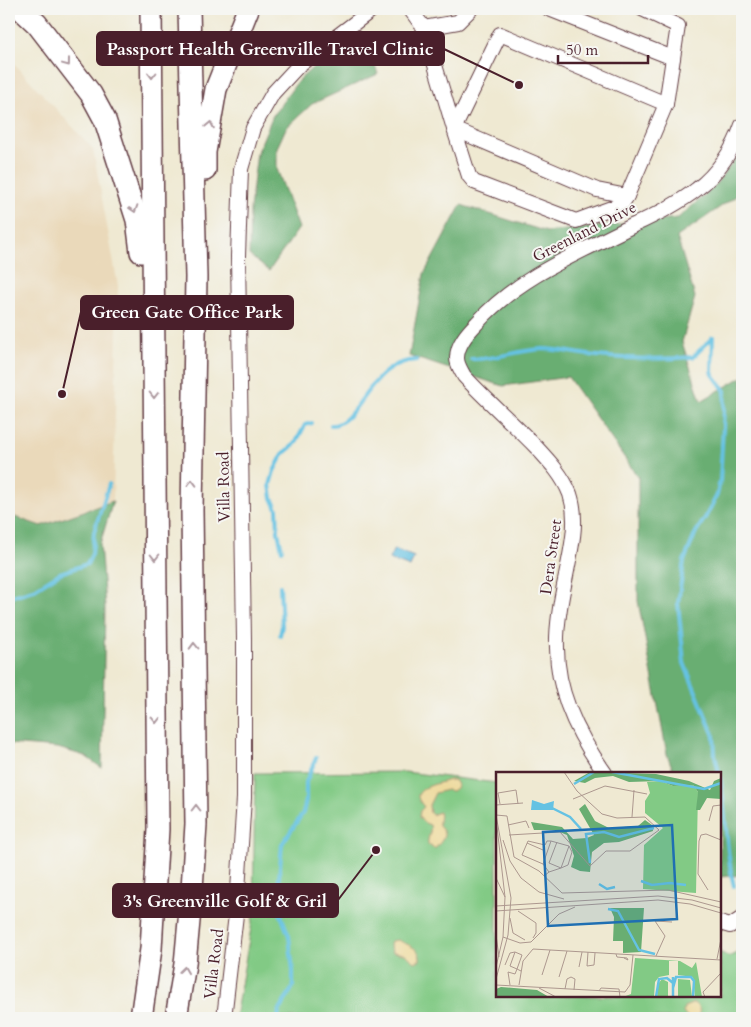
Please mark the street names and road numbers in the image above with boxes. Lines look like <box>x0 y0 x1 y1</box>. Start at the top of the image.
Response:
street label: Greenland Drive <box>529 196 640 268</box>
street label: Villa Road <box>212 451 236 523</box>
street label: Dera Street <box>535 518 567 596</box>
street label: Villa Road <box>199 927 229 1001</box>

